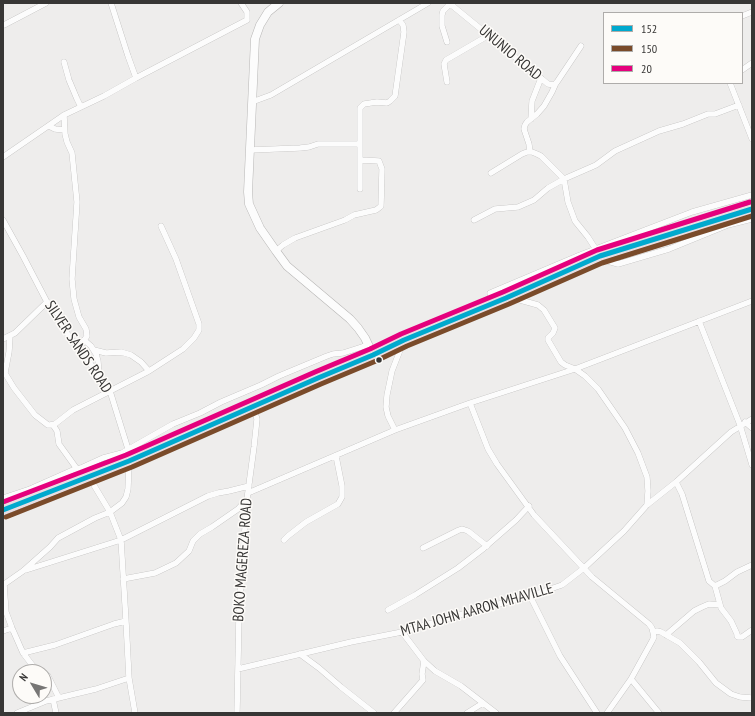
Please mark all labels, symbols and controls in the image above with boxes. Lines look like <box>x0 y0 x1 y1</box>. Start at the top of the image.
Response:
legend <box>603 12 743 84</box>
text: 152 <box>641 21 657 36</box>
street label: UNUNIO ROAD <box>475 22 545 84</box>
text: 150 <box>641 41 657 56</box>
text: 20 <box>641 61 652 76</box>
street label: SILVER SANDS ROAD <box>41 297 115 397</box>
unlabelled marker <box>374 355 384 365</box>
street label: BOKO MAGEREZA ROAD <box>230 498 256 622</box>
street label: MTAA JOHN AARON MHAVILLE <box>399 580 555 640</box>
north arrow <box>12 664 52 704</box>
text: N <box>16 671 31 684</box>

